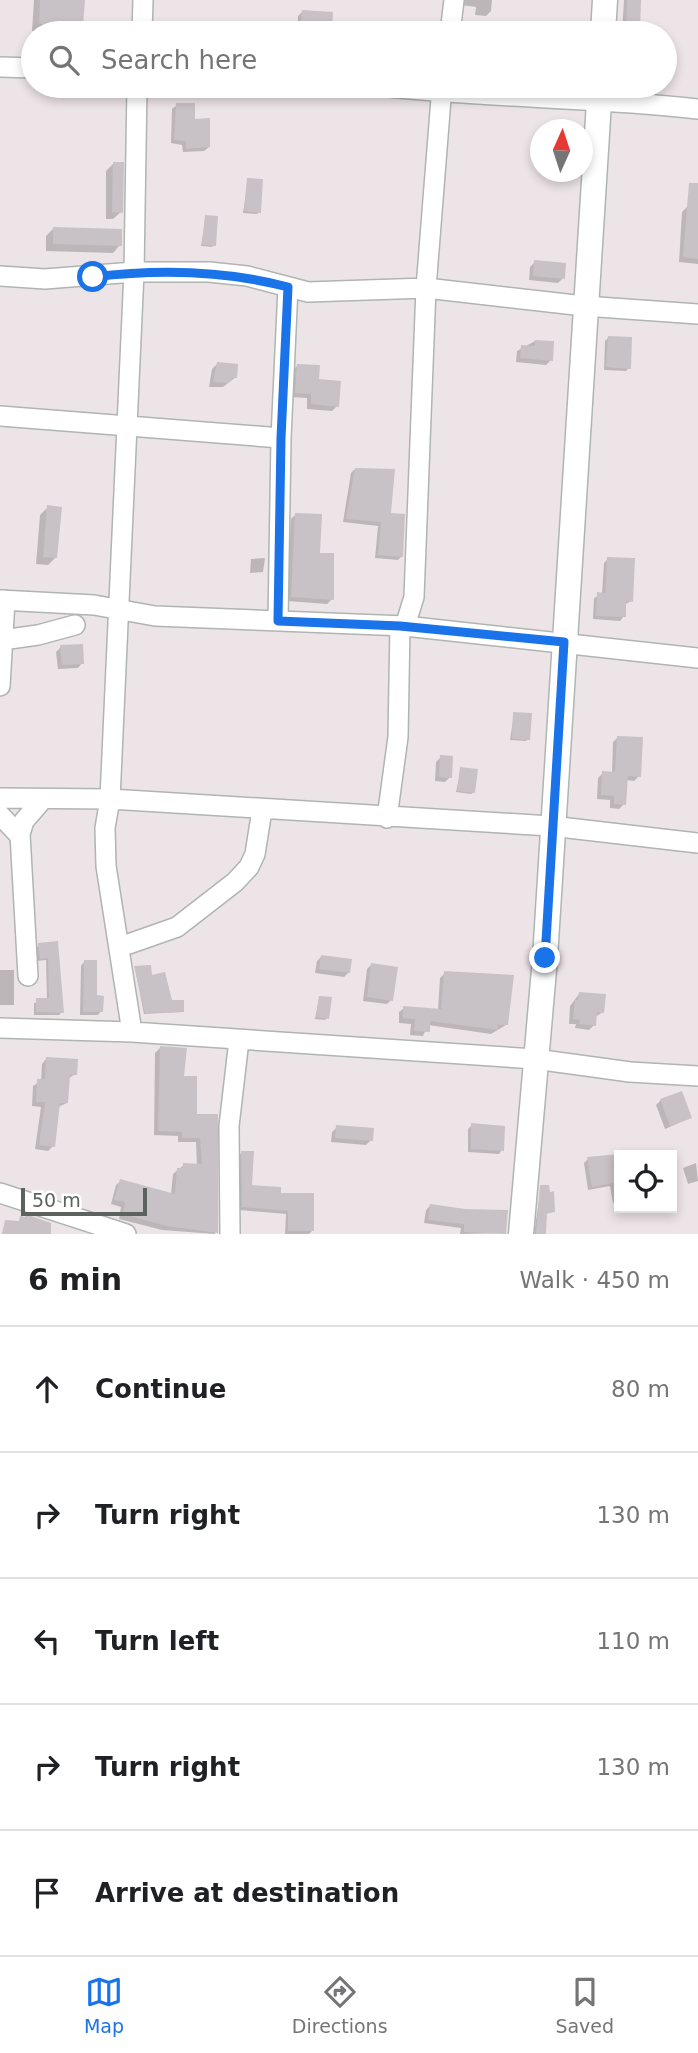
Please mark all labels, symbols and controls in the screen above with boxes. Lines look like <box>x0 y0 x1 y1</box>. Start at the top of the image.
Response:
search box <box>21 21 677 98</box>
icon: search <box>45 41 83 79</box>
text: Search here <box>101 45 257 75</box>
north arrow <box>530 119 593 182</box>
route start <box>77 261 108 292</box>
route end <box>529 942 560 973</box>
map controls <box>614 1150 677 1213</box>
button: locate <box>614 1150 677 1213</box>
scale bar <box>21 1185 147 1217</box>
text: 50 m <box>32 1189 81 1211</box>
text: 6 min <box>28 1262 122 1297</box>
text: Walk · 450 m <box>519 1267 670 1293</box>
icon: ahead <box>28 1370 66 1408</box>
text: Continue <box>95 1374 226 1404</box>
text: 80 m <box>611 1376 670 1402</box>
icon: right <box>28 1496 66 1534</box>
text: Turn right <box>95 1500 240 1530</box>
text: 130 m <box>596 1502 670 1528</box>
icon: left <box>28 1622 66 1660</box>
text: Turn left <box>95 1626 219 1656</box>
text: 110 m <box>596 1628 670 1654</box>
icon: right <box>28 1748 66 1786</box>
text: Turn right <box>95 1752 240 1782</box>
text: 130 m <box>596 1754 670 1780</box>
icon: arrive <box>28 1874 66 1912</box>
text: Arrive at destination <box>95 1878 399 1908</box>
tab: Map <box>84 1973 124 2037</box>
tab: Directions <box>292 1973 388 2037</box>
tab: Saved <box>555 1973 614 2037</box>

